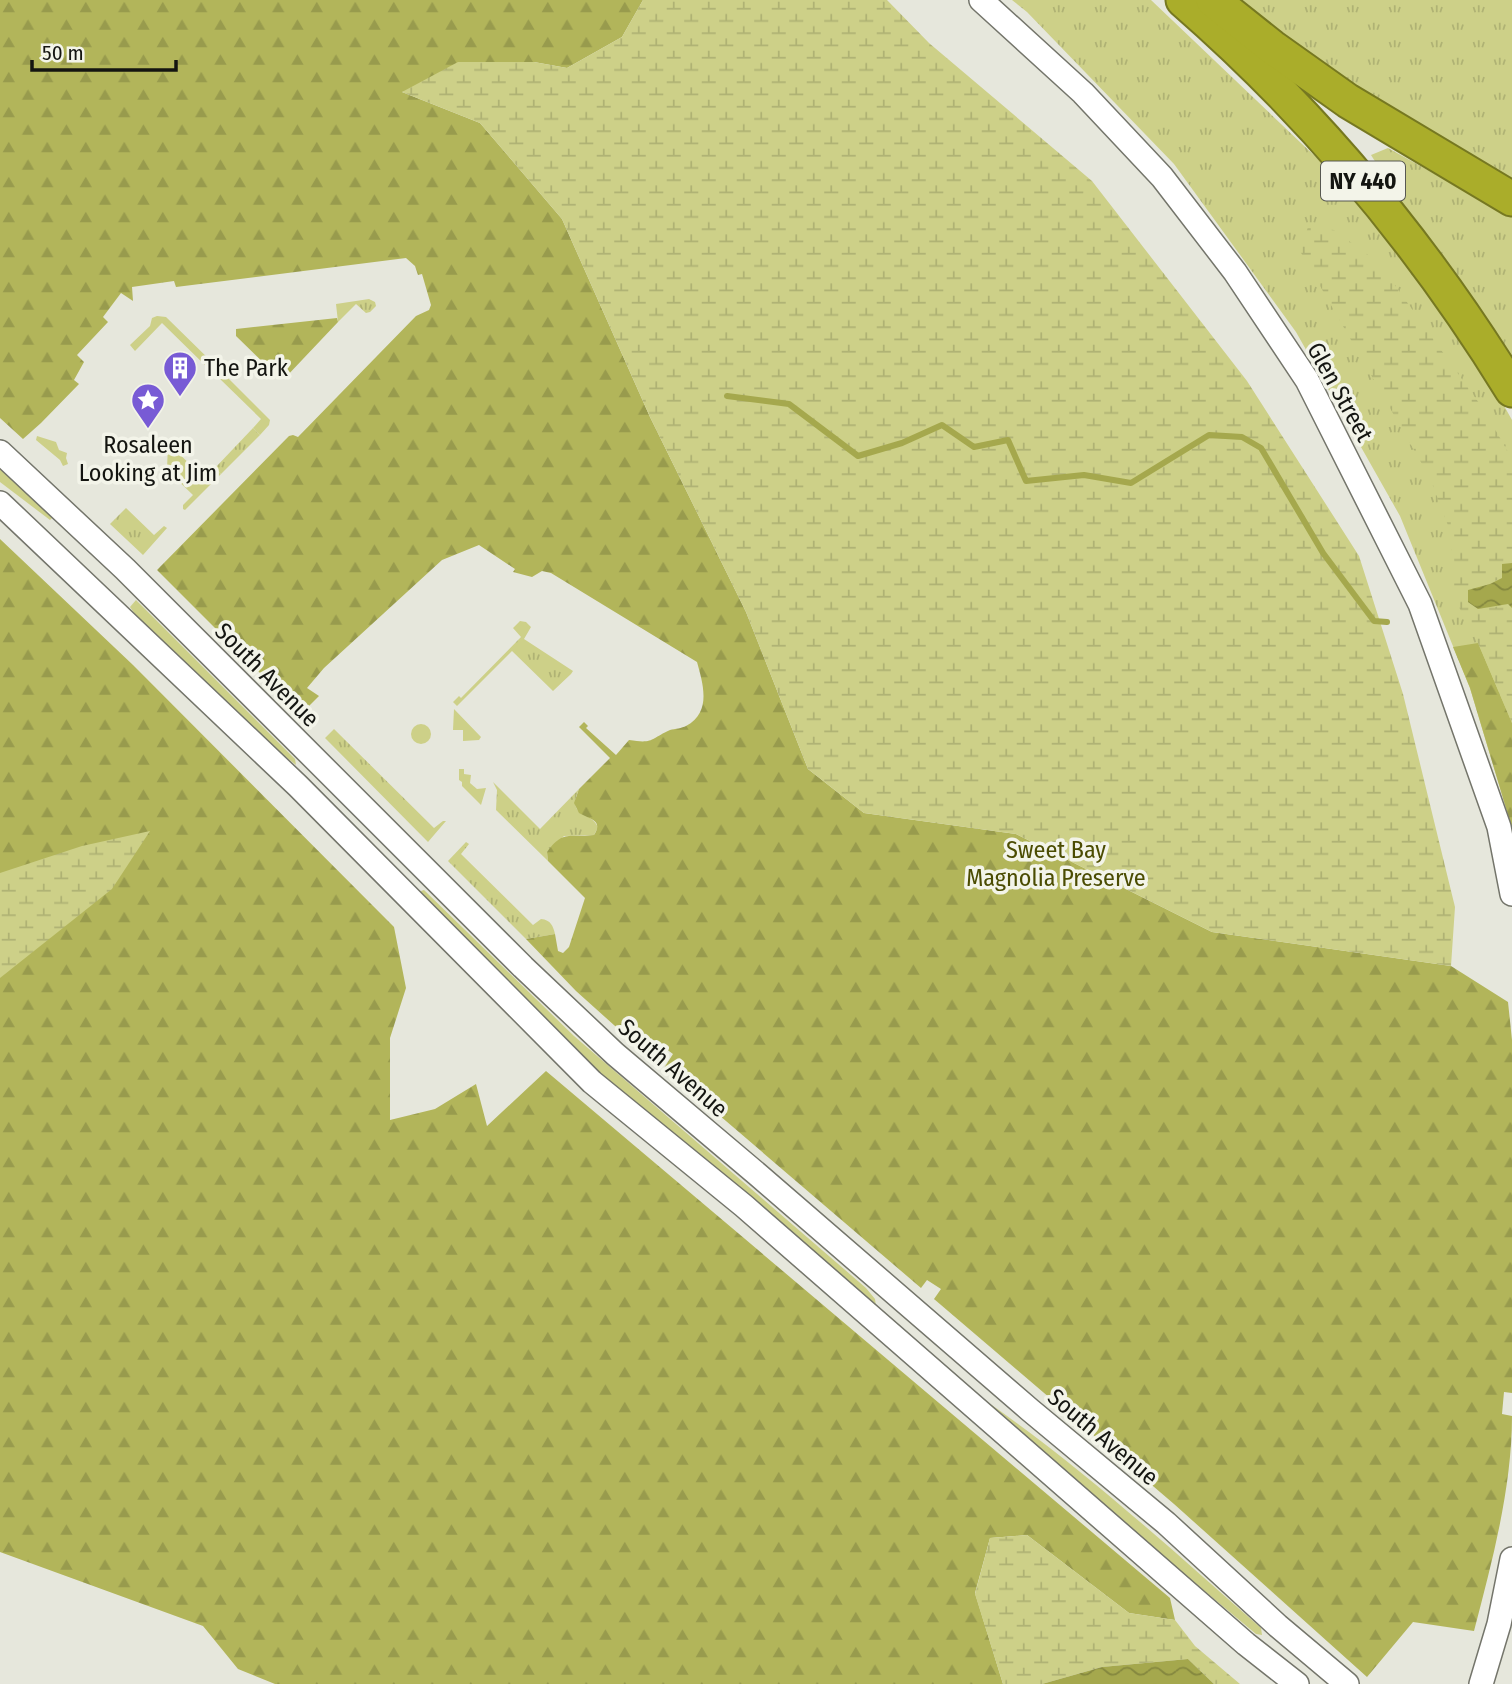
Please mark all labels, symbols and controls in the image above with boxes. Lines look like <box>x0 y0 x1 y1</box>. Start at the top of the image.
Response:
scale bar <box>32 28 175 72</box>
text: 50 m <box>42 40 84 66</box>
road number: NY 440 <box>1321 162 1405 200</box>
street label: Glen Street <box>1301 337 1379 447</box>
building icon: The Park <box>161 349 199 398</box>
place label: The Park <box>204 354 289 382</box>
place icon: Rosaleen Looking at Jim <box>129 381 167 430</box>
place label: Rosaleen Looking at Jim <box>79 431 217 487</box>
street label: South Avenue <box>209 617 325 733</box>
park label: Sweet Bay Magnolia Preserve <box>966 836 1146 892</box>
street label: South Avenue <box>613 1013 733 1123</box>
street label: South Avenue <box>1042 1383 1164 1491</box>

